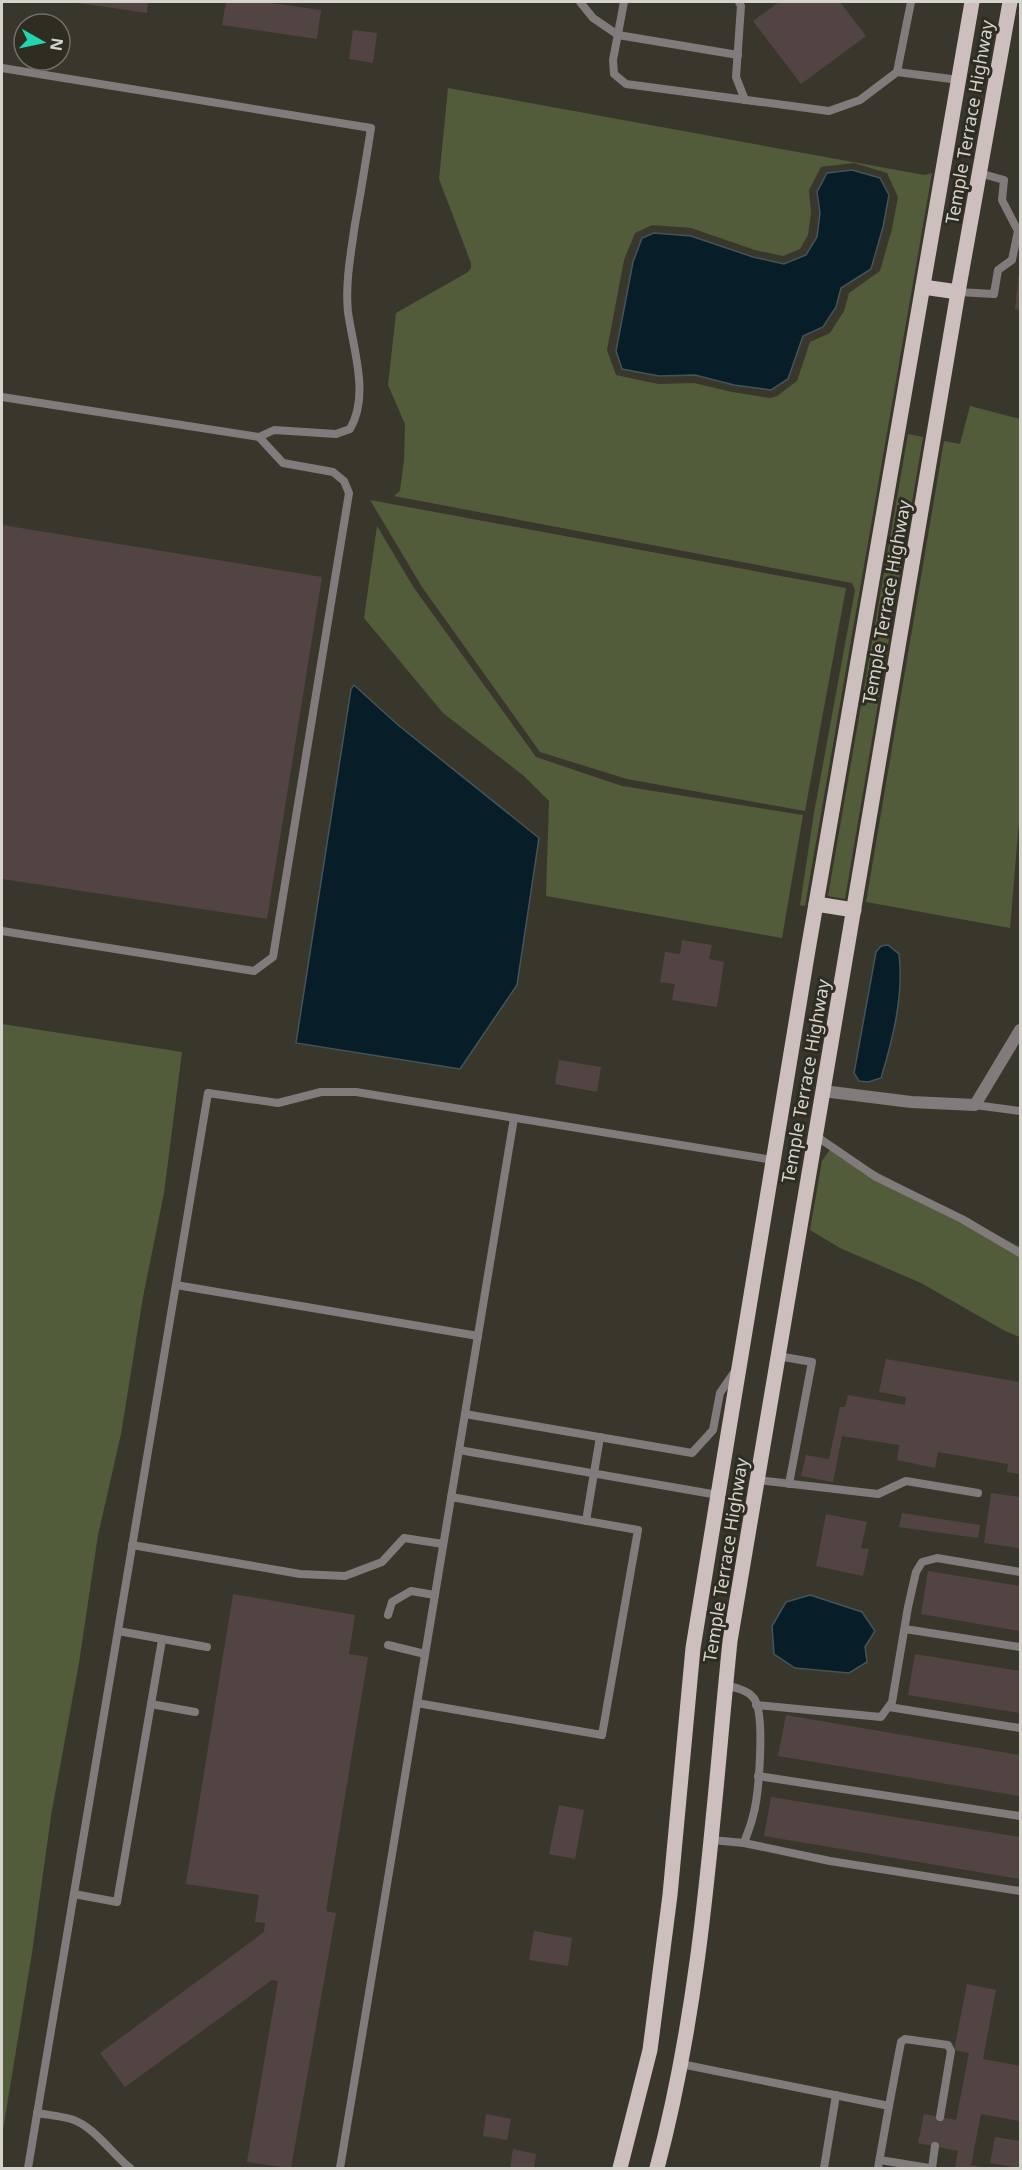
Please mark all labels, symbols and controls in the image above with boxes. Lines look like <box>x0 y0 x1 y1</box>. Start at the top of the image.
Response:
north arrow <box>12 12 72 72</box>
street label: Temple Terrace Highway <box>939 17 999 226</box>
text: N <box>45 36 69 52</box>
street label: Temple Terrace Highway <box>856 497 916 706</box>
street label: Temple Terrace Highway <box>775 976 835 1185</box>
street label: Temple Terrace Highway <box>697 1455 753 1664</box>

